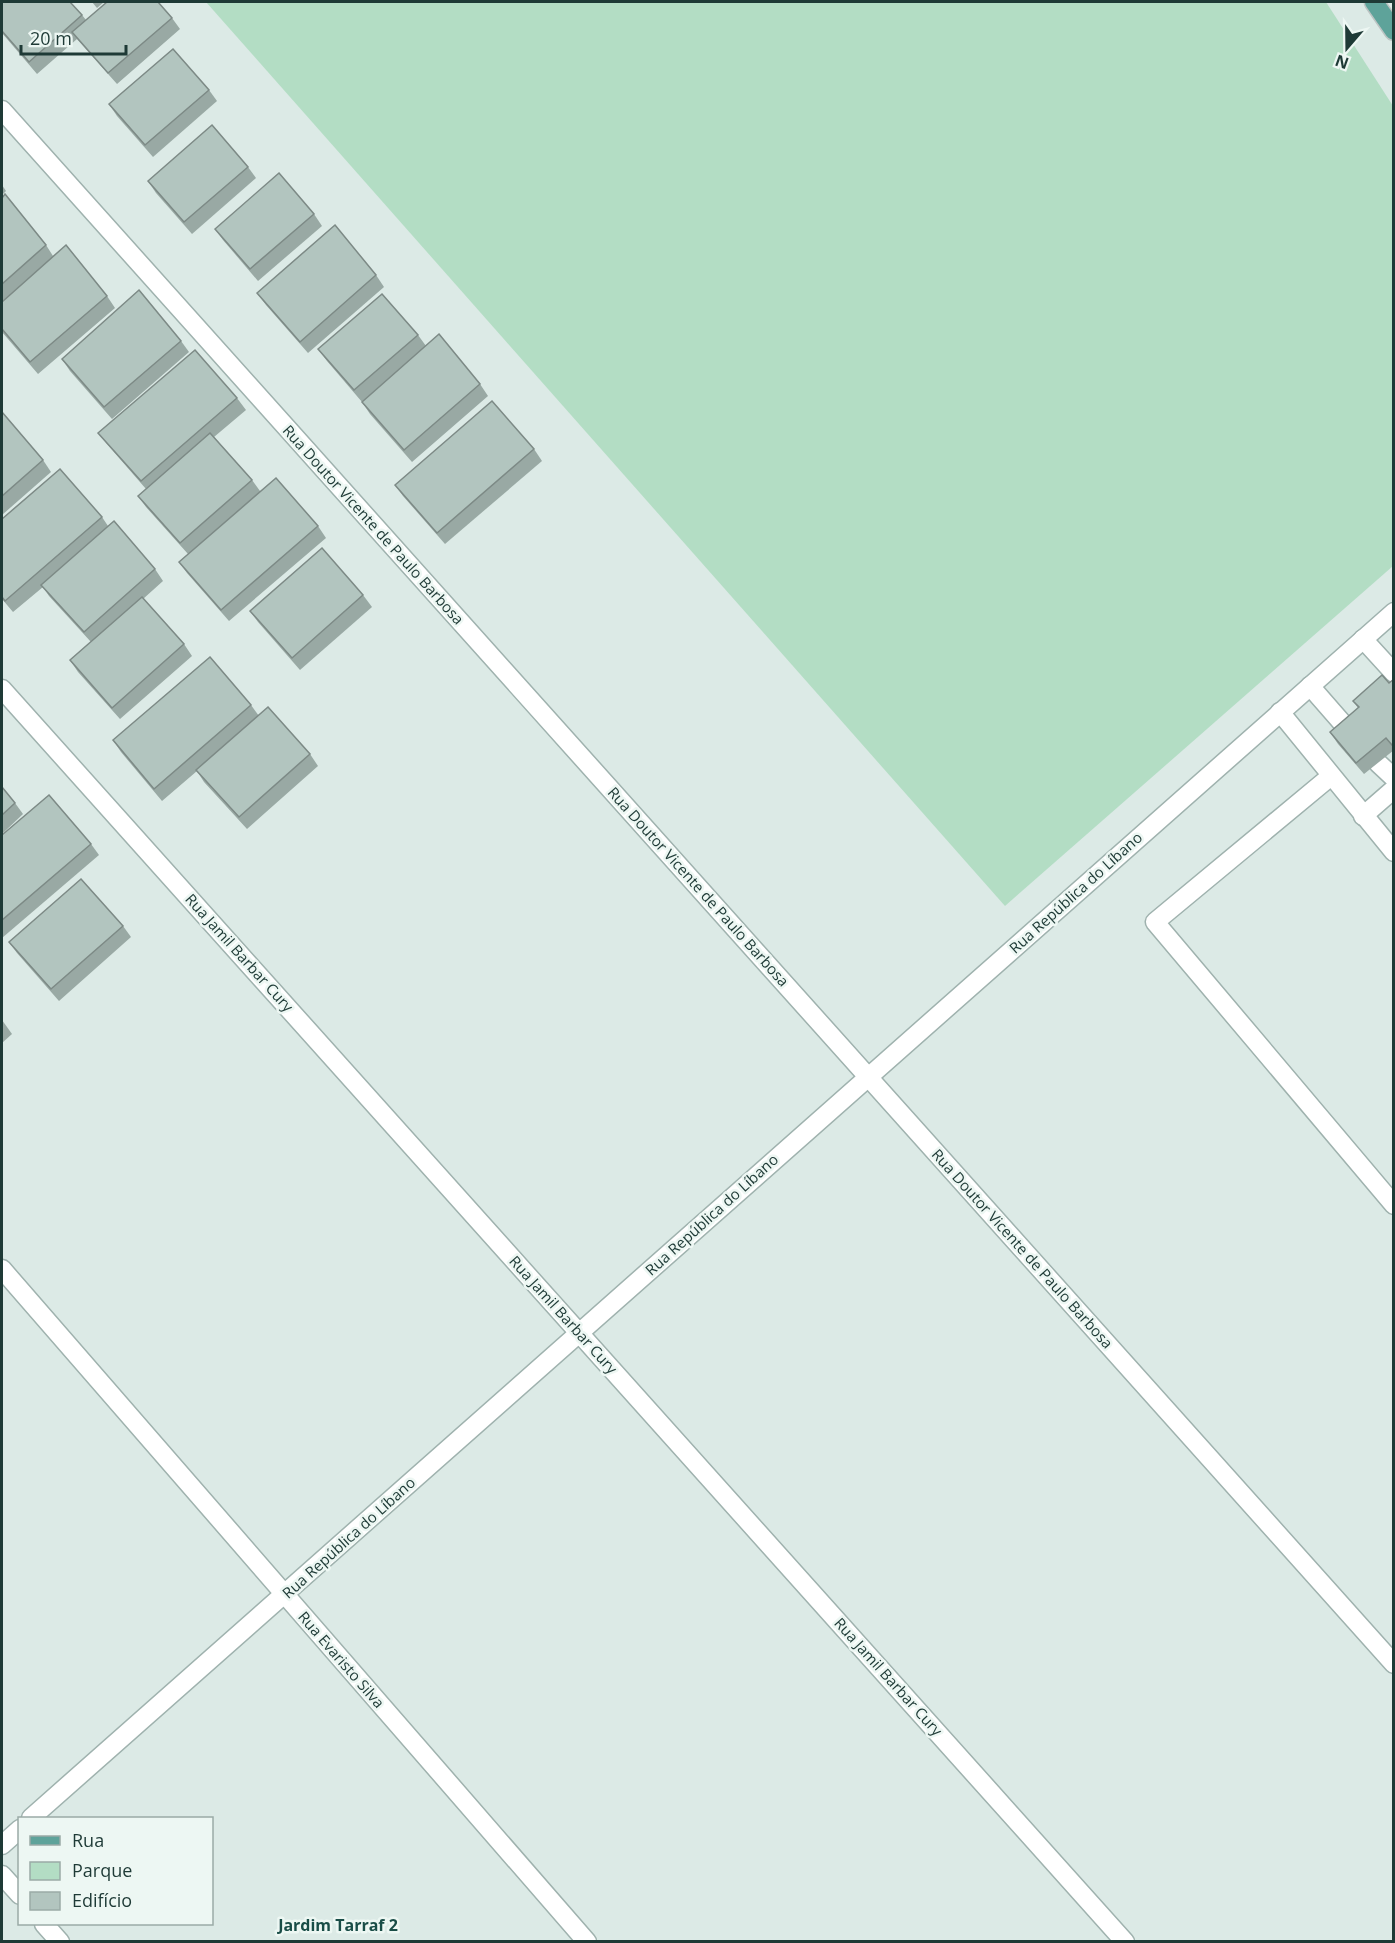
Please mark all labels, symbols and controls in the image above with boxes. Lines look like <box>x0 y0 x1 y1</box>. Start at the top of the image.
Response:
scale bar <box>21 18 126 56</box>
north arrow <box>1317 18 1377 78</box>
text: 20 m <box>30 26 72 50</box>
text: N <box>1332 50 1352 75</box>
street label: Rua Doutor Vicente de Paulo Barbosa <box>279 420 469 628</box>
street label: Rua Doutor Vicente de Paulo Barbosa <box>604 782 794 990</box>
street label: Rua República do Líbano <box>1005 827 1146 957</box>
street label: Rua Jamil Barbar Cury <box>181 889 298 1016</box>
street label: Rua Doutor Vicente de Paulo Barbosa <box>928 1144 1118 1352</box>
street label: Rua República do Líbano <box>641 1149 782 1279</box>
street label: Rua Jamil Barbar Cury <box>505 1251 622 1378</box>
street label: Rua República do Líbano <box>278 1472 419 1602</box>
street label: Rua Evaristo Silva <box>294 1607 389 1712</box>
street label: Rua Jamil Barbar Cury <box>830 1613 947 1740</box>
legend <box>18 1817 213 1925</box>
text: Rua <box>72 1828 104 1852</box>
text: Parque <box>72 1858 132 1882</box>
text: Edifício <box>72 1888 132 1912</box>
district label: Jardim Tarraf 2 <box>276 1914 398 1936</box>

